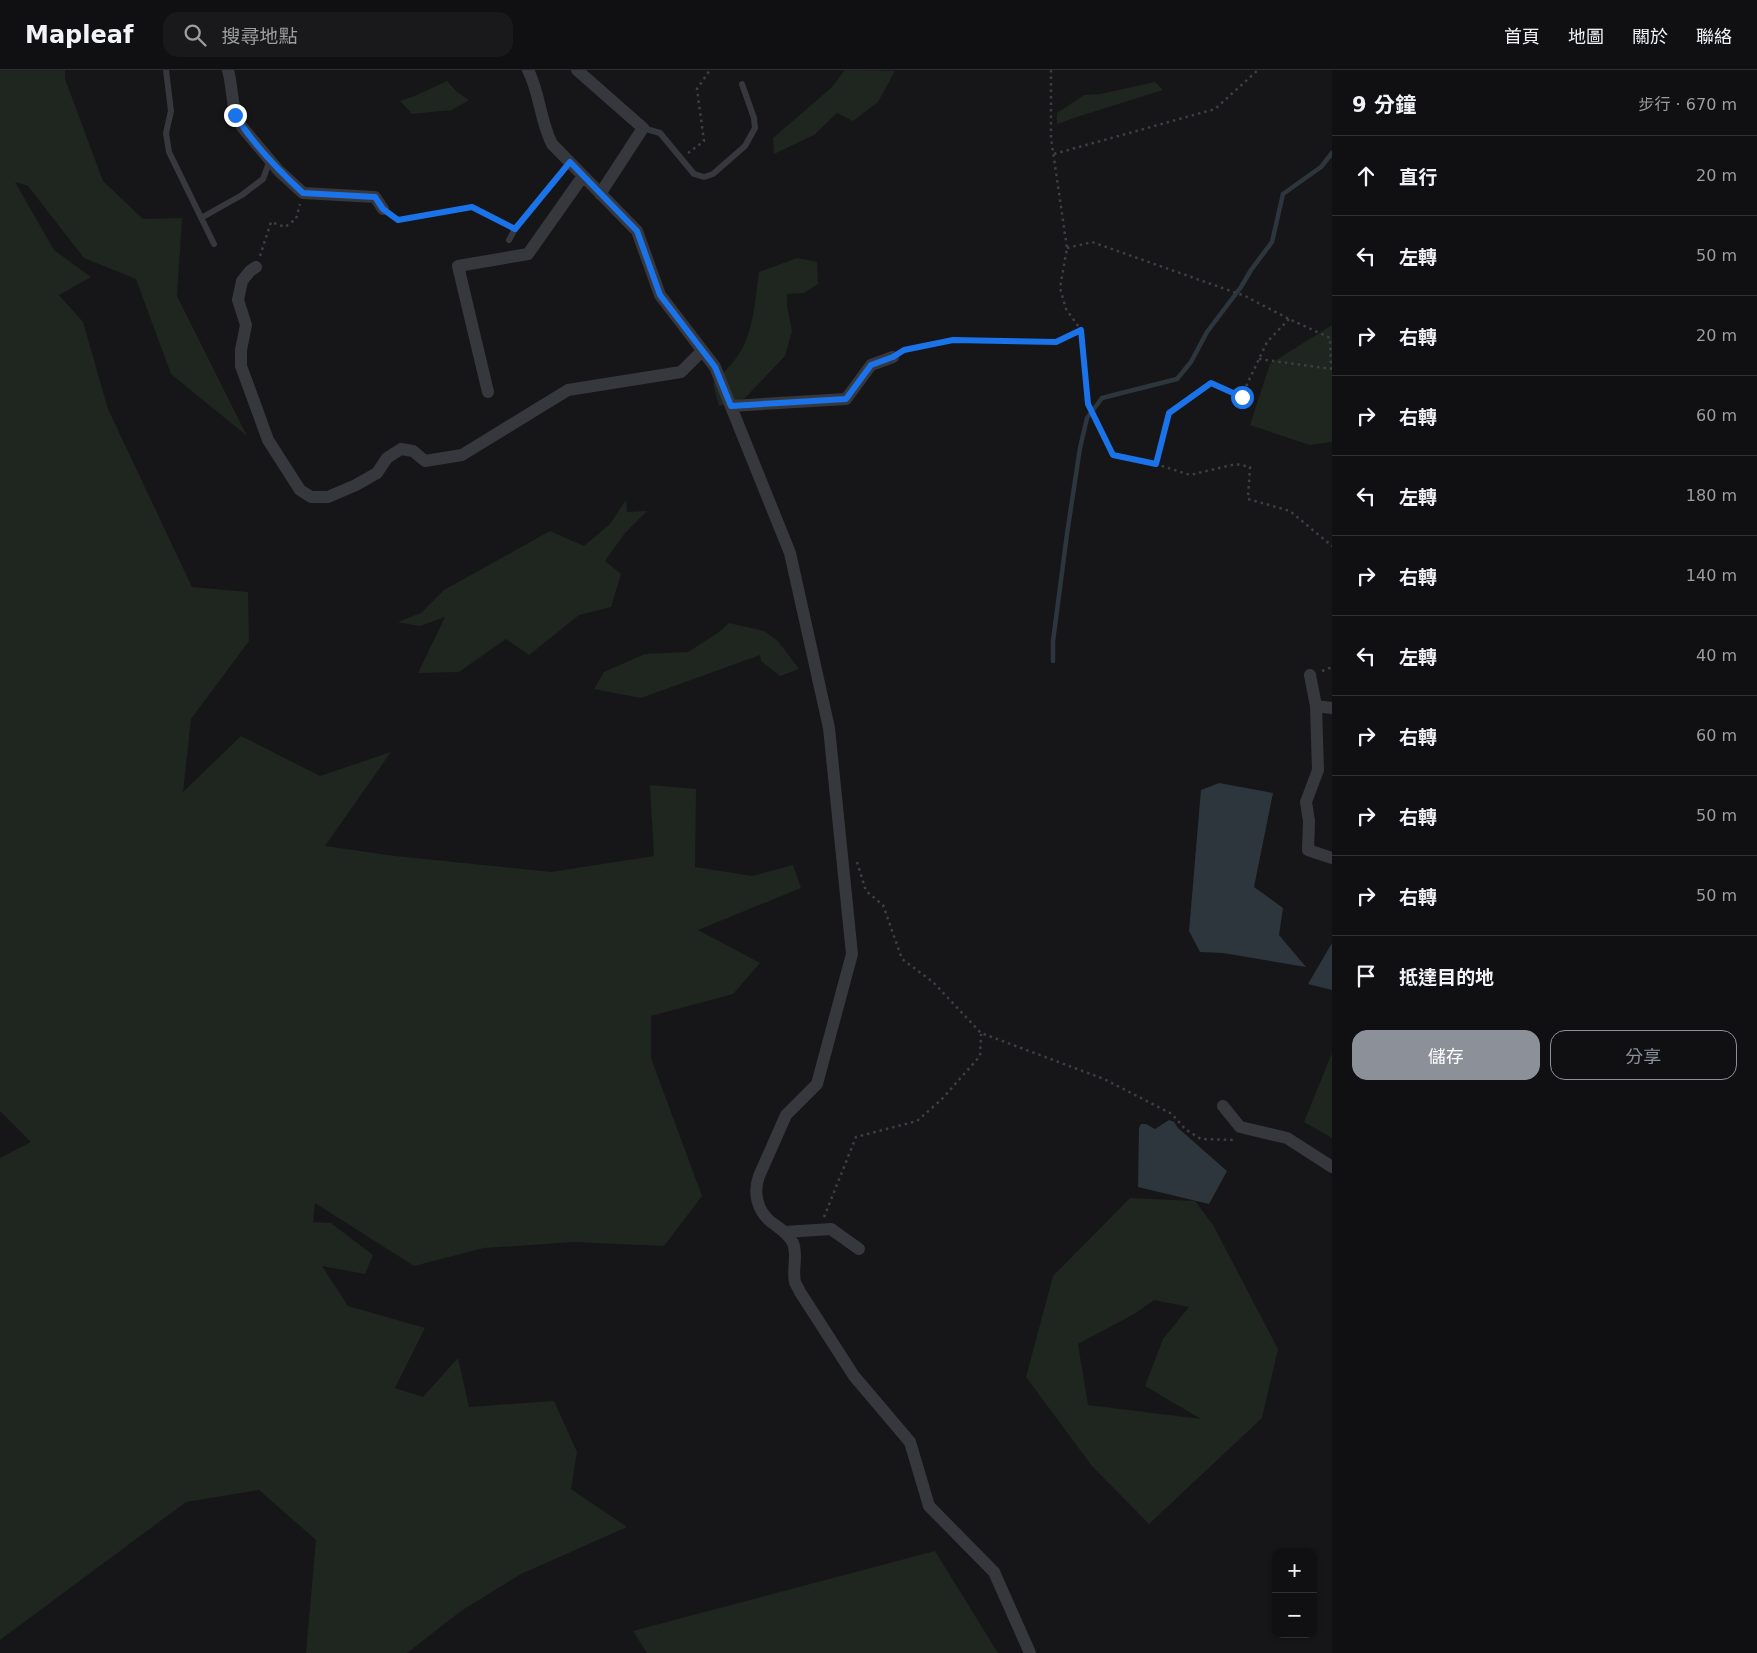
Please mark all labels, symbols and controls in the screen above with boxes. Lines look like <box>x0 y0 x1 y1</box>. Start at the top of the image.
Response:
search box <box>163 12 513 57</box>
text: Mapleaf <box>25 21 133 49</box>
icon: search <box>181 21 209 49</box>
text: 搜尋地點 <box>221 25 297 47</box>
text: 首頁 <box>1504 26 1540 47</box>
text: 地圖 <box>1568 26 1604 47</box>
text: 關於 <box>1632 26 1668 47</box>
text: 聯絡 <box>1696 26 1732 47</box>
text: 9 分鐘 <box>1352 93 1416 117</box>
text: 步行 · 670 m <box>1639 95 1737 114</box>
route end <box>224 104 247 127</box>
icon: ahead <box>1352 162 1380 190</box>
text: 直行 <box>1399 166 1437 188</box>
text: 20 m <box>1696 166 1737 185</box>
icon: left <box>1352 242 1380 270</box>
text: 左轉 <box>1399 246 1437 268</box>
text: 50 m <box>1696 246 1737 265</box>
icon: right <box>1352 322 1380 350</box>
text: 右轉 <box>1399 326 1437 348</box>
text: 20 m <box>1696 326 1737 345</box>
route start <box>1231 386 1254 409</box>
icon: right <box>1352 402 1380 430</box>
text: 右轉 <box>1399 406 1437 428</box>
text: 60 m <box>1696 406 1737 425</box>
icon: left <box>1352 482 1380 510</box>
text: 左轉 <box>1399 486 1437 508</box>
text: 180 m <box>1686 486 1737 505</box>
icon: right <box>1352 562 1380 590</box>
text: 右轉 <box>1399 566 1437 588</box>
text: 140 m <box>1686 566 1737 585</box>
icon: left <box>1352 642 1380 670</box>
text: 左轉 <box>1399 646 1437 668</box>
text: 40 m <box>1696 646 1737 665</box>
icon: right <box>1352 722 1380 750</box>
text: 右轉 <box>1399 726 1437 748</box>
text: 60 m <box>1696 726 1737 745</box>
icon: right <box>1352 802 1380 830</box>
text: 右轉 <box>1399 806 1437 828</box>
text: 50 m <box>1696 806 1737 825</box>
icon: right <box>1352 882 1380 910</box>
text: 右轉 <box>1399 886 1437 908</box>
text: 50 m <box>1696 886 1737 905</box>
icon: arrive <box>1352 962 1380 990</box>
text: 抵達目的地 <box>1399 966 1494 988</box>
button: 儲存 <box>1352 1030 1540 1080</box>
button: 分享 <box>1550 1030 1737 1080</box>
map controls <box>1272 1548 1317 1638</box>
button: + <box>1272 1548 1317 1593</box>
button: − <box>1272 1593 1317 1638</box>

